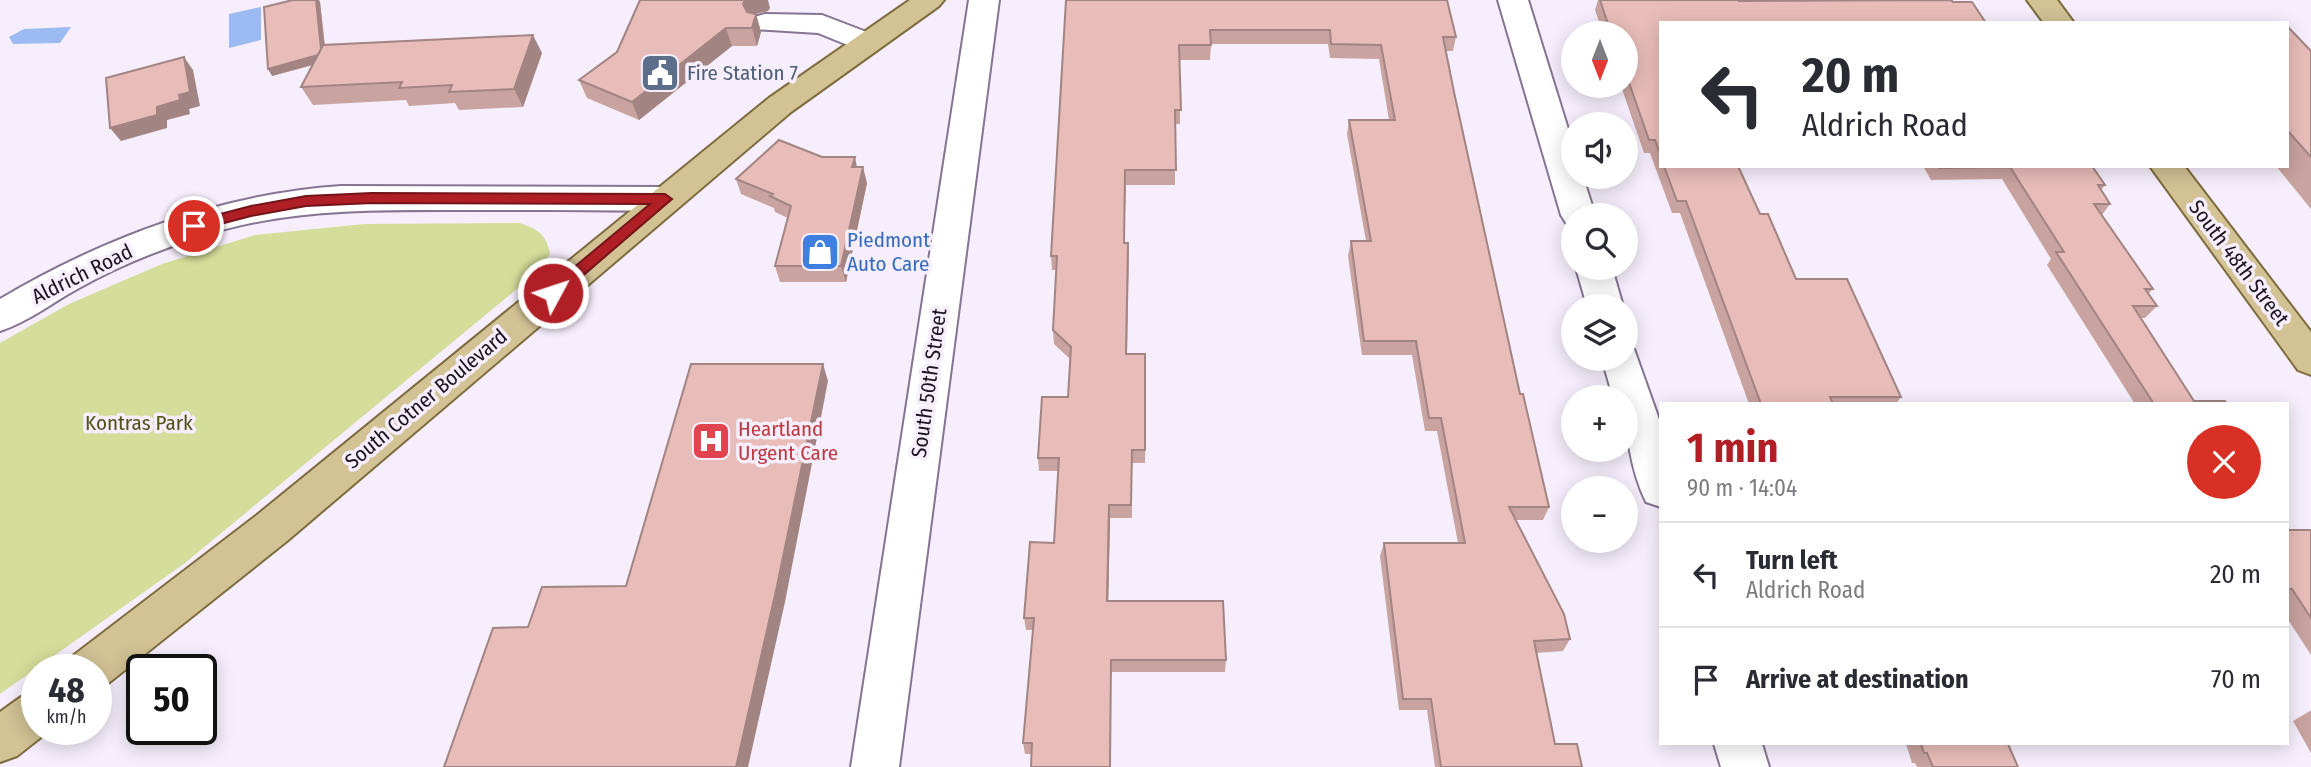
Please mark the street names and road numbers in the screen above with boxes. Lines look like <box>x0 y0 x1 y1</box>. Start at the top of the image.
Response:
street label: South 48th Street <box>2183 195 2295 331</box>
street label: Aldrich Road <box>27 238 137 310</box>
street label: South 50th Street <box>906 307 952 459</box>
street label: South Cotner Boulevard <box>340 324 512 474</box>

